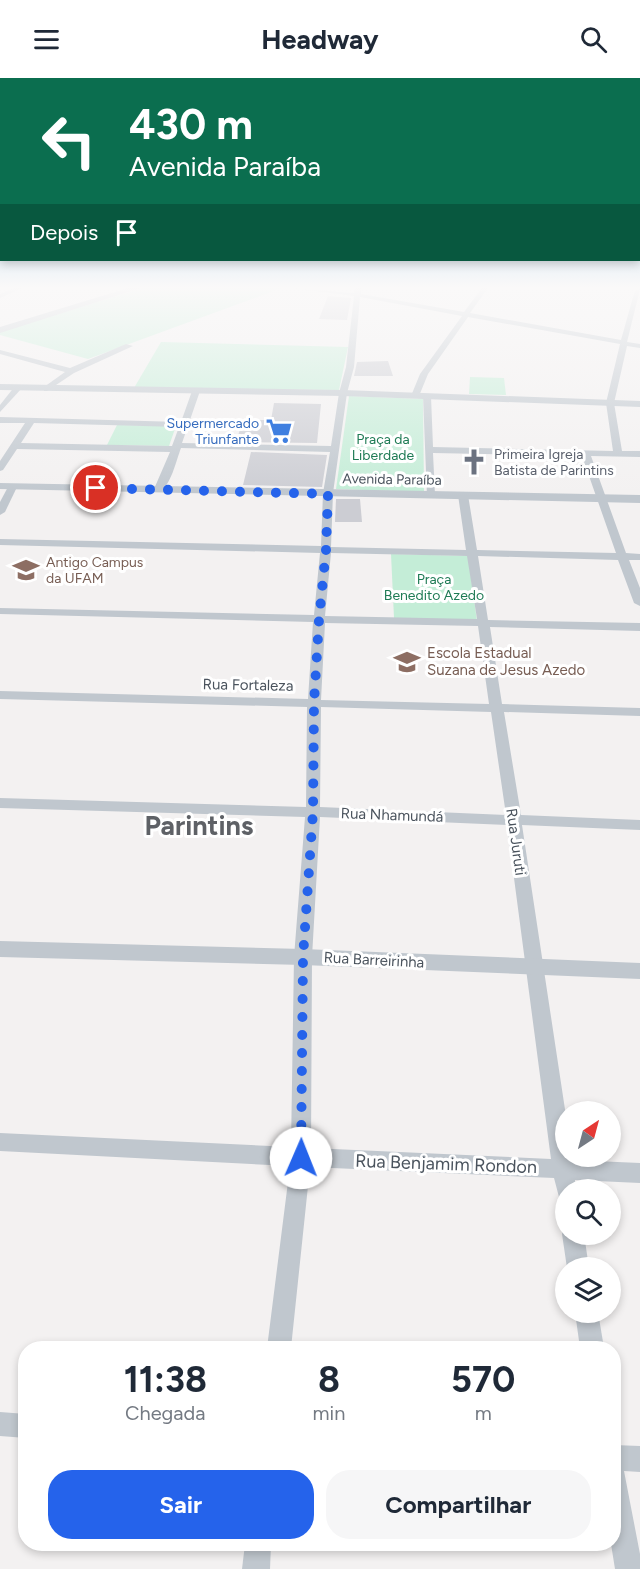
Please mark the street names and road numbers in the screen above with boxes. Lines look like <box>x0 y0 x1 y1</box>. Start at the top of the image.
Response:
street label: Avenida Paraíba <box>342 470 442 489</box>
street label: Rua Fortaleza <box>202 675 294 695</box>
street label: Rua Nhamundá <box>340 804 444 826</box>
street label: Rua Juruti <box>502 807 530 877</box>
street label: Rua Barreirinha <box>323 948 425 972</box>
street label: Rua Benjamim Rondon <box>355 1150 537 1178</box>

